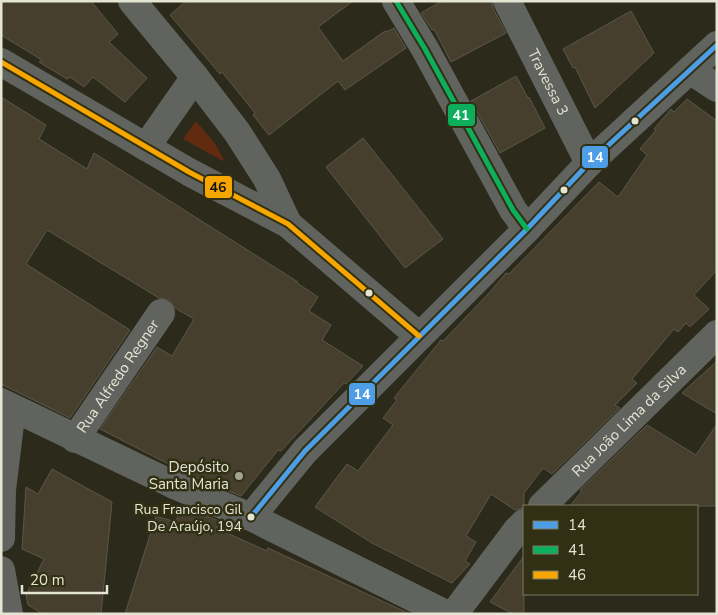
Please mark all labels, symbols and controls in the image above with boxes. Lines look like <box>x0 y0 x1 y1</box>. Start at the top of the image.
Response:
street label: Travessa 3 <box>523 46 573 119</box>
line badge: 41 <box>447 103 476 127</box>
text: 41 <box>453 106 469 125</box>
unlabelled marker <box>630 116 640 126</box>
line badge: 14 <box>581 145 609 169</box>
text: 14 <box>587 148 604 167</box>
line badge: 46 <box>204 175 233 199</box>
text: 46 <box>210 178 226 197</box>
unlabelled marker <box>559 185 569 195</box>
unlabelled marker <box>364 288 374 298</box>
street label: Rua Alfredo Regner <box>72 315 164 437</box>
street label: Rua João Lima da Silva <box>567 360 691 481</box>
line badge: 14 <box>348 382 376 406</box>
text: 14 <box>354 385 371 404</box>
place label: Depósito Santa Maria <box>149 457 229 494</box>
marker: Depósito Santa Maria <box>233 470 245 482</box>
place label: Rua Francisco Gil De Araújo, 194 <box>134 500 243 536</box>
legend <box>523 505 698 595</box>
marker: Rua Francisco Gil De Araújo, 194 <box>246 512 256 522</box>
text: 14 <box>568 515 586 535</box>
text: 41 <box>568 540 586 560</box>
scale bar <box>22 562 108 594</box>
text: 46 <box>568 565 586 585</box>
text: 20 m <box>30 570 65 590</box>

